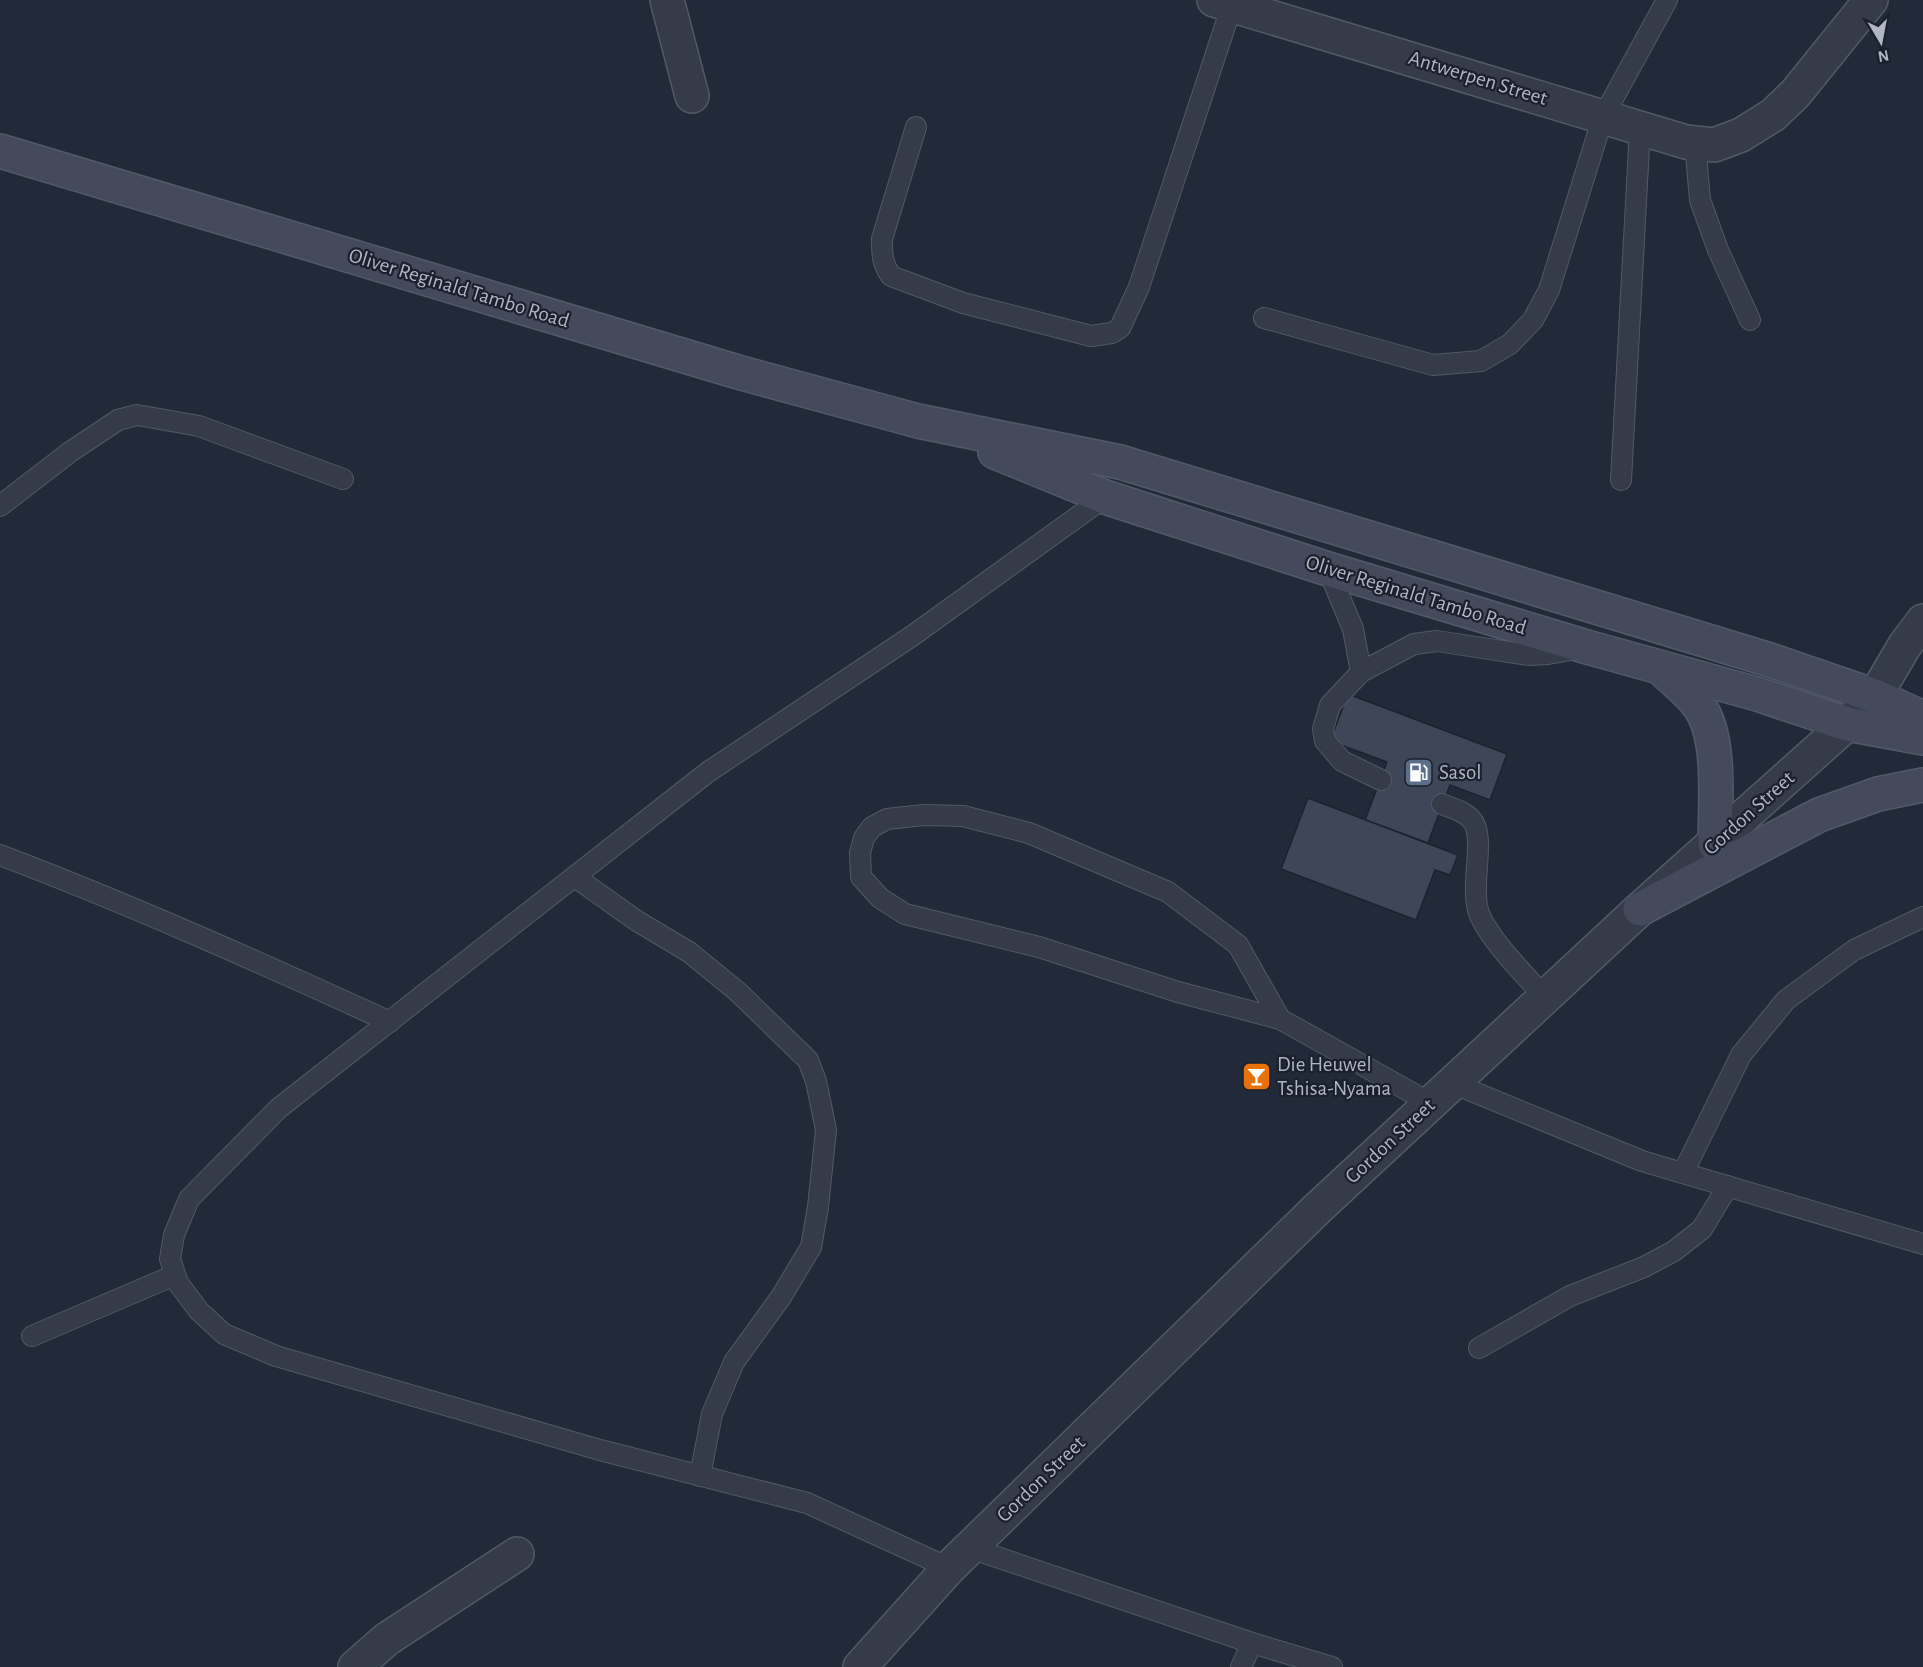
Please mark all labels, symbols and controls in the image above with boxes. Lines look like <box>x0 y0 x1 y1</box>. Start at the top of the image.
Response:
north arrow <box>1851 12 1911 72</box>
street label: Antwerpen Street <box>1406 47 1550 109</box>
text: N <box>1877 47 1890 65</box>
street label: Oliver Reginald Tambo Road <box>346 244 572 332</box>
street label: Oliver Reginald Tambo Road <box>1303 551 1529 639</box>
fuel station icon: Sasol <box>1402 756 1434 788</box>
place label: Sasol <box>1439 762 1481 783</box>
street label: Gordon Street <box>1700 767 1799 859</box>
place label: Die Heuwel Tshisa-Nyama <box>1277 1054 1392 1099</box>
bar icon: Die Heuwel Tshisa-Nyama <box>1240 1060 1272 1092</box>
street label: Gordon Street <box>1341 1094 1439 1187</box>
street label: Gordon Street <box>993 1432 1089 1526</box>

